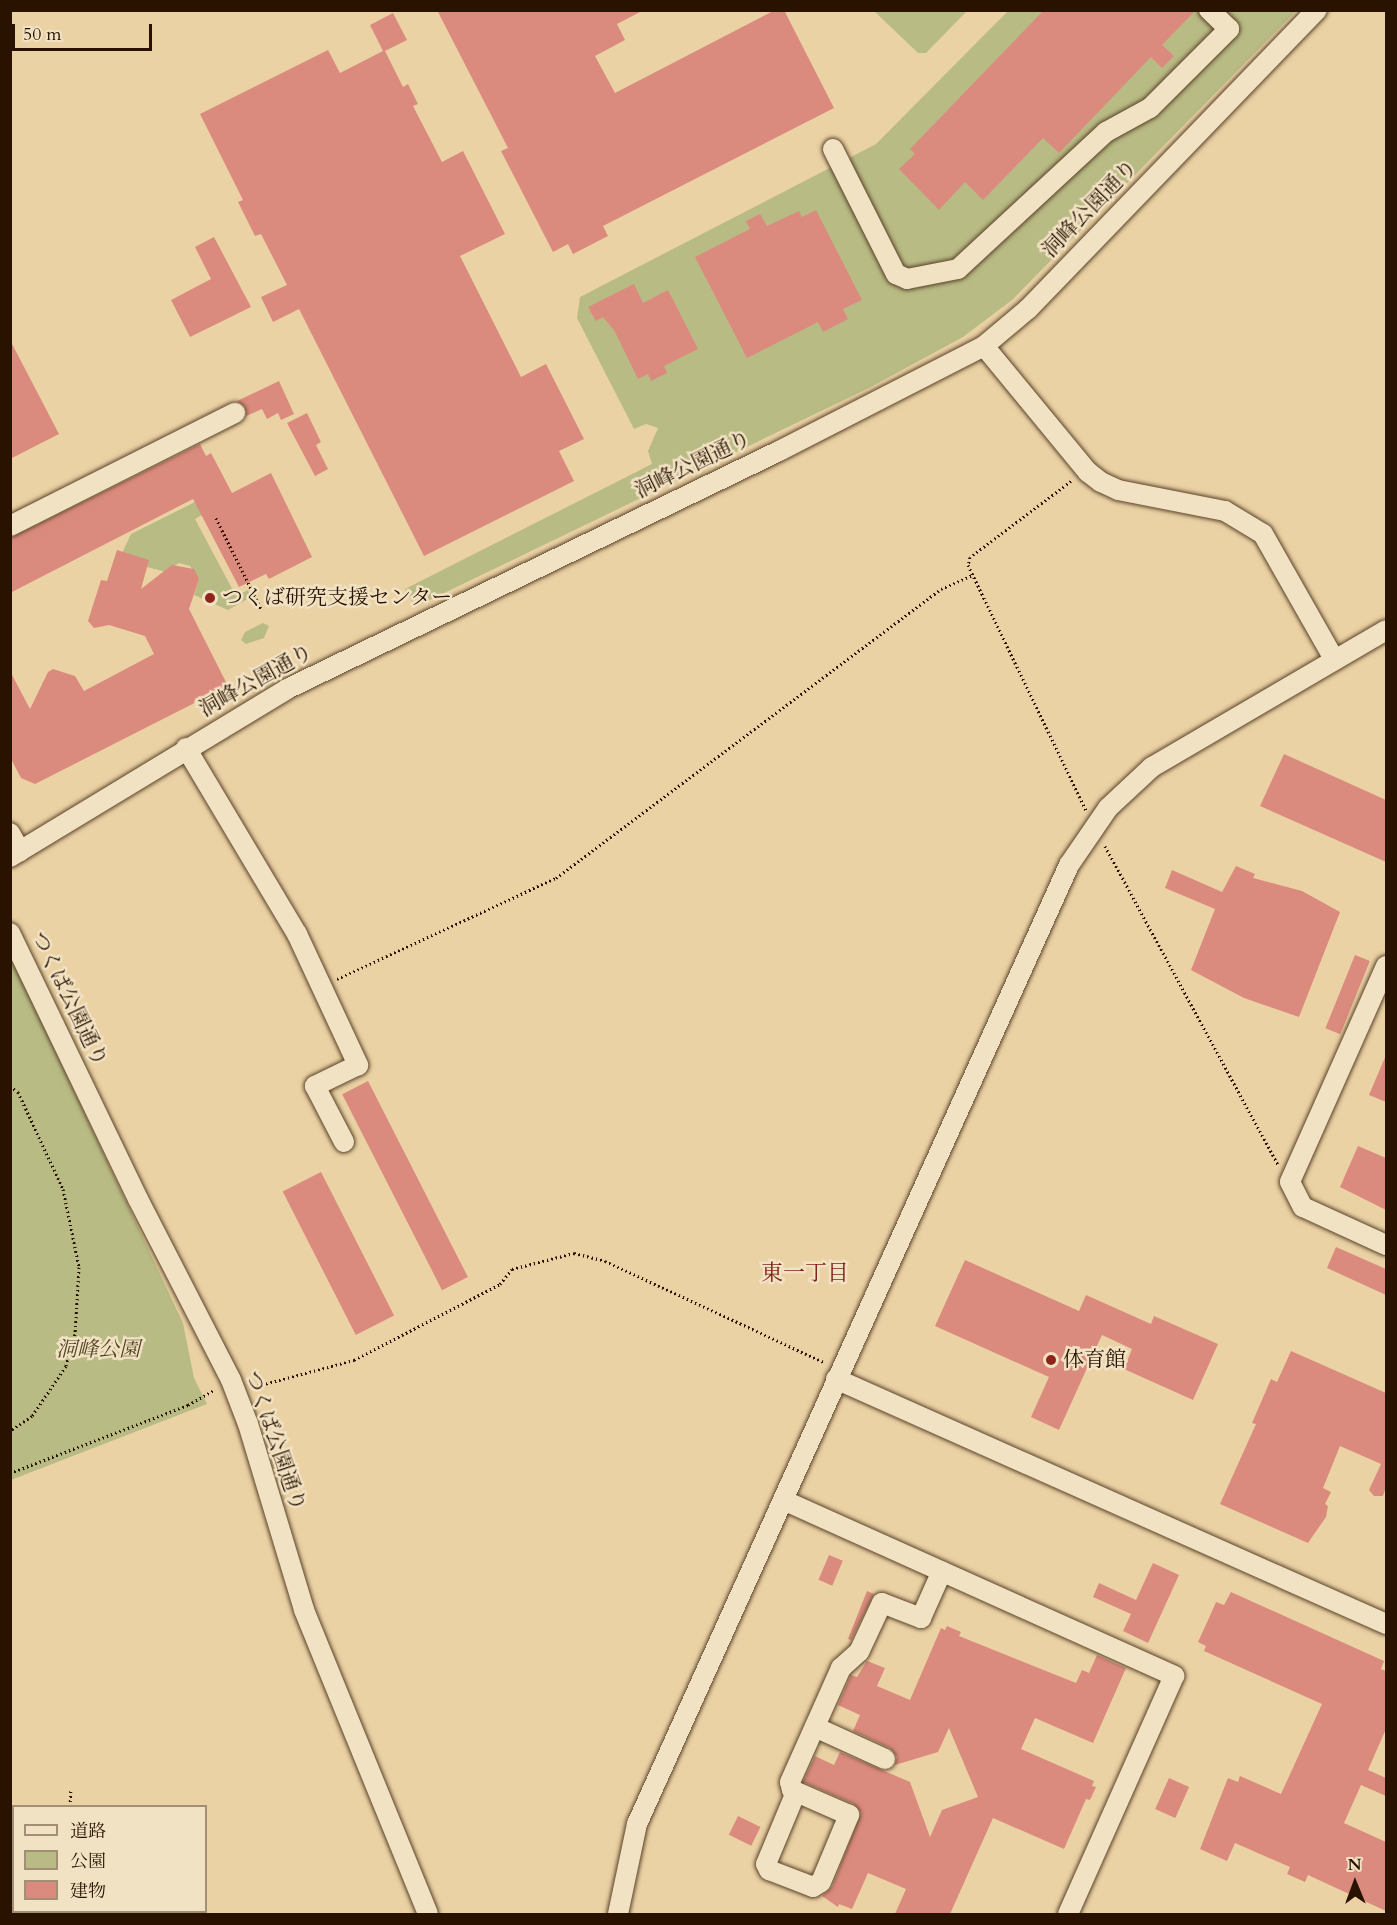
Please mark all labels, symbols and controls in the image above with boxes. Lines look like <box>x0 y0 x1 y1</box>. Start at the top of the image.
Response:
scale bar <box>15 12 154 50</box>
text: 50 m <box>23 22 62 47</box>
street label: 洞峰公園通り <box>1037 155 1143 263</box>
street label: 洞峰公園通り <box>631 426 755 504</box>
place label: つくば研究支援センター <box>222 585 453 611</box>
marker: つくば研究支援センター <box>203 591 217 605</box>
street label: 洞峰公園通り <box>195 639 317 723</box>
street label: つくば公園通り <box>25 927 113 1071</box>
district label: 東一丁目 <box>761 1261 849 1287</box>
park label: 洞峰公園 <box>56 1337 140 1363</box>
place label: 体育館 <box>1063 1347 1126 1373</box>
marker: 体育館 <box>1044 1353 1058 1367</box>
street label: つくば公園通り <box>239 1367 311 1515</box>
legend <box>12 1805 207 1913</box>
text: 道路 <box>70 1819 106 1844</box>
text: 公園 <box>70 1849 106 1874</box>
north arrow <box>1325 1853 1385 1913</box>
text: N <box>1348 1854 1362 1876</box>
text: 建物 <box>70 1879 106 1904</box>

